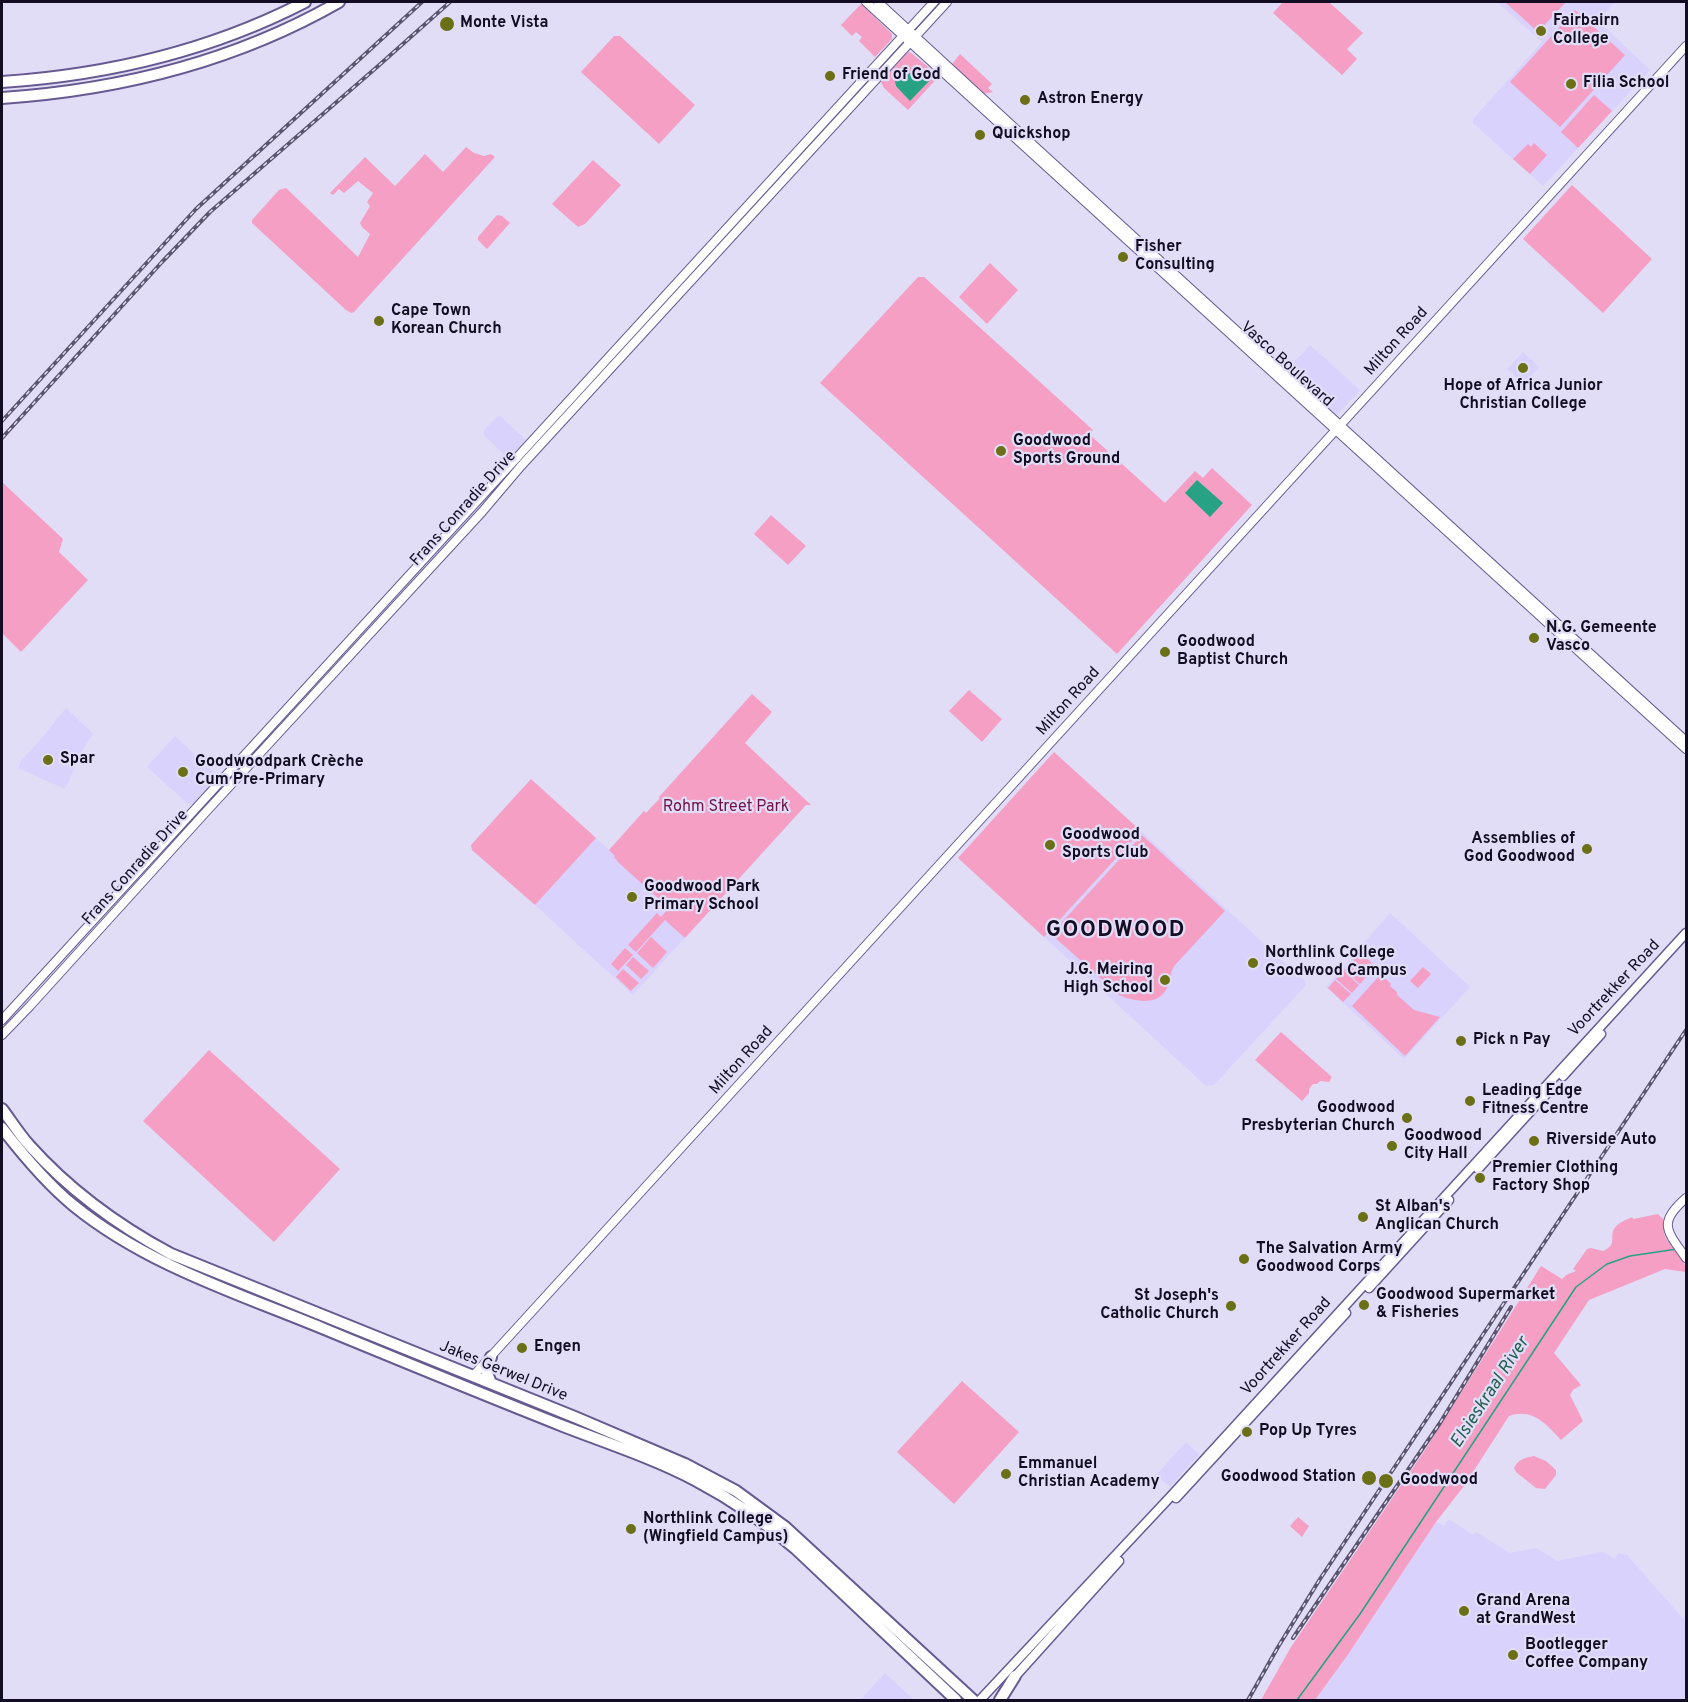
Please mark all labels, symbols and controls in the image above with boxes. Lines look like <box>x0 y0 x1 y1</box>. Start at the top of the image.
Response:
place label: Fairbairn College <box>1553 12 1620 50</box>
place label: Monte Vista <box>460 14 548 34</box>
marker: Monte Vista <box>438 15 456 33</box>
marker: Fairbairn College <box>1534 24 1548 38</box>
place label: Friend of God <box>842 66 941 86</box>
marker: Friend of God <box>823 69 837 83</box>
place label: Filia School <box>1583 74 1669 94</box>
marker: Filia School <box>1564 77 1578 91</box>
place label: Astron Energy <box>1037 90 1143 110</box>
marker: Astron Energy <box>1018 93 1032 107</box>
place label: Quickshop <box>992 125 1070 145</box>
marker: Quickshop <box>973 128 987 142</box>
place label: Fisher Consulting <box>1135 238 1215 276</box>
marker: Fisher Consulting <box>1116 250 1130 264</box>
place label: Cape Town Korean Church <box>391 302 502 340</box>
street label: Milton Road <box>1361 304 1433 380</box>
marker: Cape Town Korean Church <box>372 314 386 328</box>
street label: Vasco Boulevard <box>1236 318 1336 412</box>
marker: Hope of Africa Junior Christian College <box>1516 361 1530 375</box>
place label: Hope of Africa Junior Christian College <box>1443 377 1603 415</box>
place label: Goodwood Sports Ground <box>1013 432 1120 470</box>
marker: Goodwood Sports Ground <box>994 444 1008 458</box>
street label: Frans Conradie Drive <box>407 447 521 571</box>
place label: N.G. Gemeente Vasco <box>1546 619 1657 657</box>
marker: N.G. Gemeente Vasco <box>1527 631 1541 645</box>
place label: Goodwood Baptist Church <box>1177 633 1288 671</box>
marker: Goodwood Baptist Church <box>1158 645 1172 659</box>
street label: Milton Road <box>1033 664 1105 740</box>
place label: Spar <box>60 750 95 770</box>
marker: Spar <box>41 753 55 767</box>
place label: Goodwoodpark Crèche Cum Pre-Primary <box>195 753 364 791</box>
marker: Goodwoodpark Crèche Cum Pre-Primary <box>176 765 190 779</box>
park label: Rohm Street Park <box>663 798 789 818</box>
street label: Frans Conradie Drive <box>79 806 193 930</box>
place label: Goodwood Sports Club <box>1062 826 1148 864</box>
place label: Assemblies of God Goodwood <box>1464 830 1575 868</box>
marker: Goodwood Sports Club <box>1043 838 1057 852</box>
marker: Assemblies of God Goodwood <box>1580 842 1594 856</box>
place label: Goodwood Park Primary School <box>644 878 760 916</box>
marker: Goodwood Park Primary School <box>625 890 639 904</box>
district label: GOODWOOD <box>1046 919 1186 945</box>
street label: Voortrekker Road <box>1565 937 1665 1041</box>
place label: Northlink College Goodwood Campus <box>1265 944 1407 982</box>
marker: Northlink College Goodwood Campus <box>1246 956 1260 970</box>
place label: J.G. Meiring High School <box>1064 961 1153 999</box>
marker: J.G. Meiring High School <box>1158 973 1172 987</box>
street label: Milton Road <box>706 1023 778 1099</box>
place label: Pick n Pay <box>1473 1031 1551 1051</box>
marker: Pick n Pay <box>1454 1034 1468 1048</box>
place label: Leading Edge Fitness Centre <box>1482 1082 1589 1120</box>
marker: Leading Edge Fitness Centre <box>1463 1094 1477 1108</box>
place label: Goodwood Presbyterian Church <box>1241 1099 1395 1137</box>
marker: Goodwood Presbyterian Church <box>1400 1111 1414 1125</box>
place label: Goodwood City Hall <box>1404 1127 1482 1165</box>
place label: Riverside Auto <box>1546 1131 1657 1151</box>
marker: Riverside Auto <box>1527 1134 1541 1148</box>
marker: Goodwood City Hall <box>1385 1139 1399 1153</box>
place label: Premier Clothing Factory Shop <box>1492 1159 1618 1197</box>
marker: Premier Clothing Factory Shop <box>1473 1171 1487 1185</box>
place label: St Alban's Anglican Church <box>1375 1198 1499 1236</box>
marker: St Alban's Anglican Church <box>1356 1210 1370 1224</box>
place label: The Salvation Army Goodwood Corps <box>1256 1240 1402 1278</box>
marker: The Salvation Army Goodwood Corps <box>1237 1252 1251 1266</box>
place label: Goodwood Supermarket & Fisheries <box>1376 1286 1555 1324</box>
place label: St Joseph's Catholic Church <box>1100 1287 1219 1325</box>
street label: Voortrekker Road <box>1238 1294 1336 1400</box>
marker: Goodwood Supermarket & Fisheries <box>1357 1298 1371 1312</box>
marker: St Joseph's Catholic Church <box>1224 1299 1238 1313</box>
water label: Elsieskraal River <box>1447 1333 1535 1453</box>
street label: Jakes Gerwel Drive <box>436 1338 570 1406</box>
place label: Engen <box>534 1338 581 1358</box>
marker: Engen <box>515 1341 529 1355</box>
place label: Pop Up Tyres <box>1259 1422 1357 1442</box>
marker: Pop Up Tyres <box>1240 1425 1254 1439</box>
place label: Emmanuel Christian Academy <box>1018 1455 1160 1493</box>
marker: Emmanuel Christian Academy <box>999 1467 1013 1481</box>
place label: Goodwood Station <box>1221 1468 1356 1488</box>
marker: Goodwood Station <box>1360 1469 1378 1487</box>
place label: Goodwood <box>1400 1471 1478 1491</box>
marker: Goodwood <box>1377 1472 1395 1490</box>
place label: Northlink College (Wingfield Campus) <box>643 1510 789 1548</box>
marker: Northlink College (Wingfield Campus) <box>624 1522 638 1536</box>
place label: Grand Arena at GrandWest <box>1476 1592 1576 1630</box>
marker: Grand Arena at GrandWest <box>1457 1604 1471 1618</box>
place label: Bootlegger Coffee Company <box>1525 1636 1648 1674</box>
marker: Bootlegger Coffee Company <box>1506 1648 1520 1662</box>

